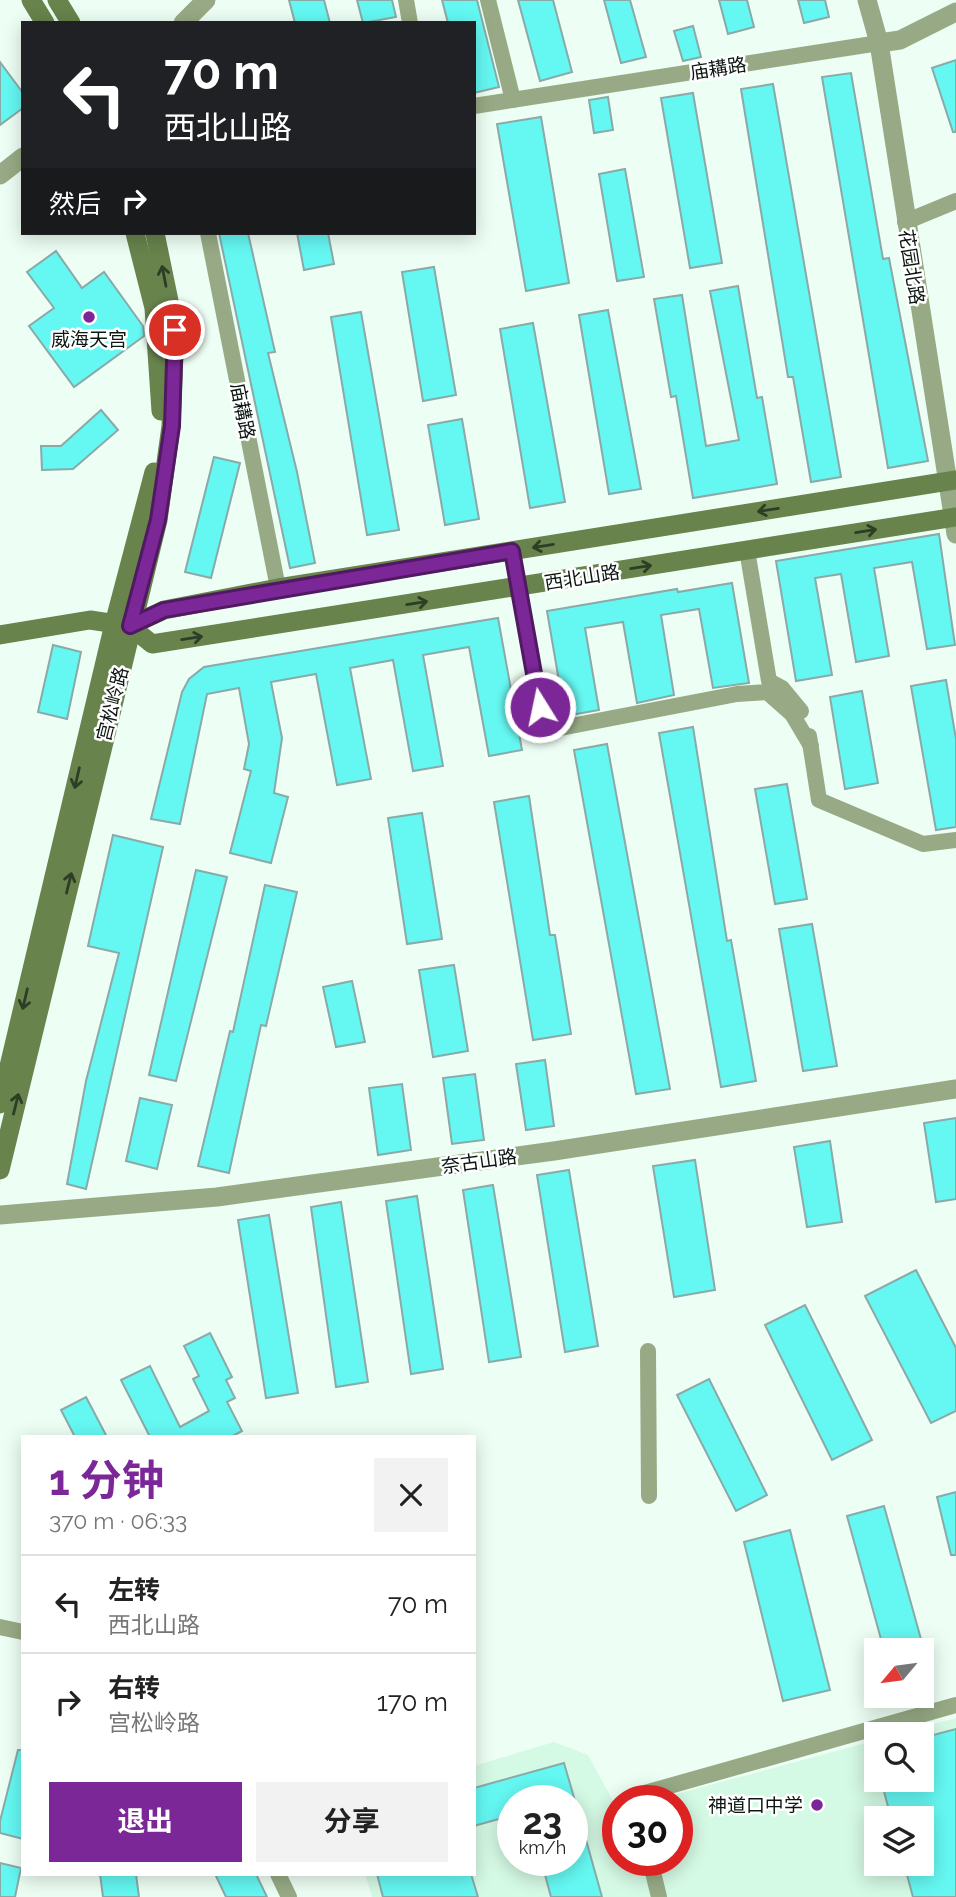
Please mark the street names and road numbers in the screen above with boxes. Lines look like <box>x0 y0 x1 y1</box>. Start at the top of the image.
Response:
street label: 庙耩路 <box>688 53 748 83</box>
street label: 花园北路 <box>895 228 929 306</box>
street label: 庙耩路 <box>227 381 259 441</box>
street label: 西北山路 <box>543 560 621 594</box>
street label: 宫松岭路 <box>92 664 132 744</box>
street label: 奈古山路 <box>440 1145 518 1177</box>

